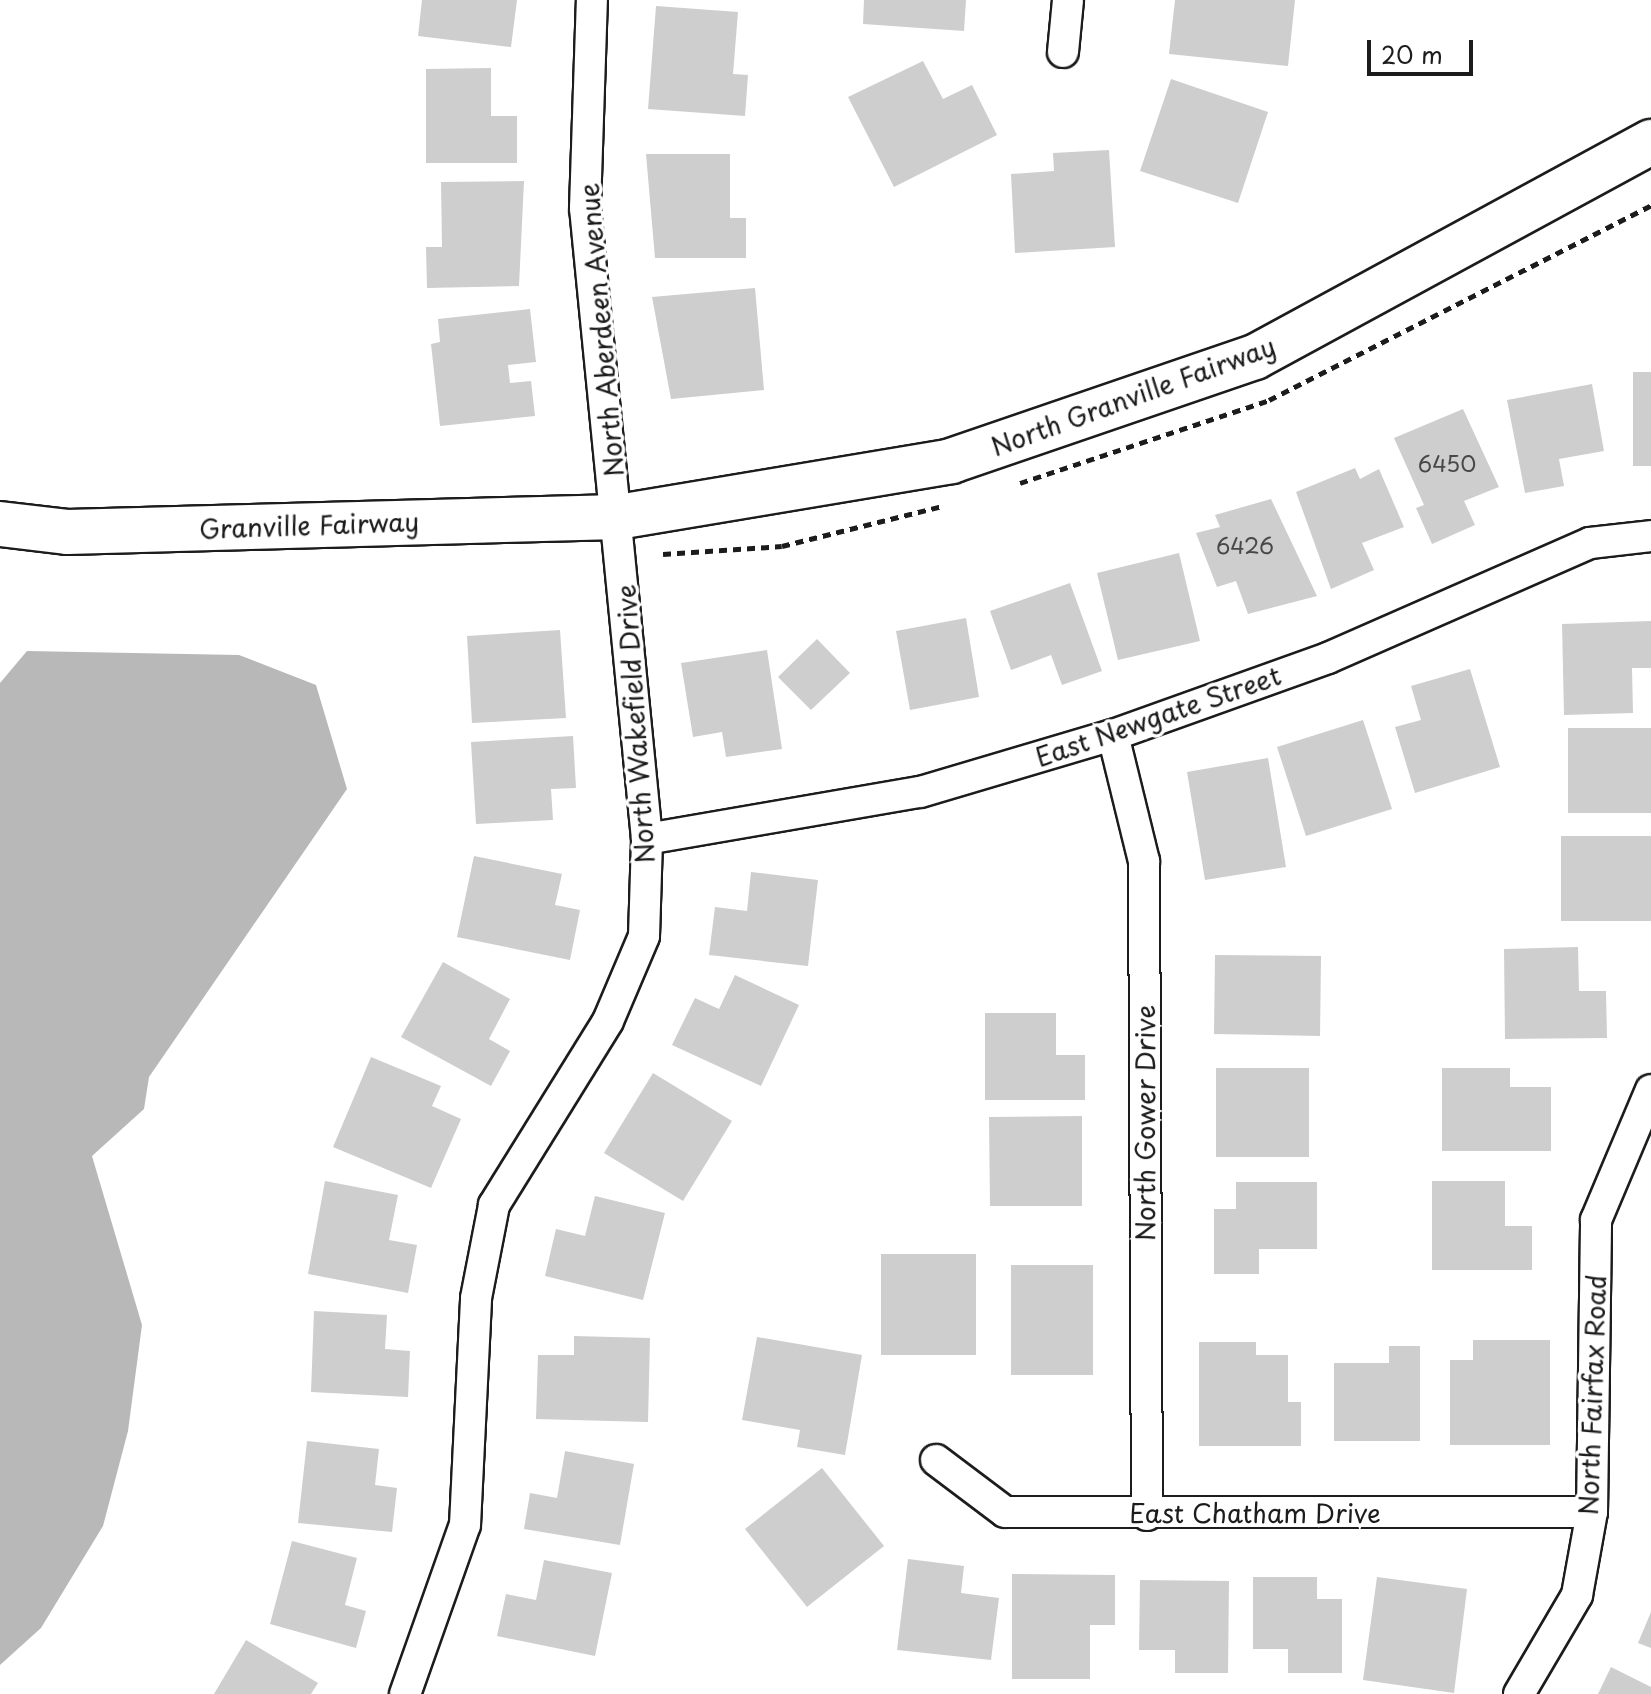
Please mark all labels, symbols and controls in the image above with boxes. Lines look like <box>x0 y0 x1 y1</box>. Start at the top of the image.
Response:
scale bar <box>1371 24 1477 74</box>
text: 20 m <box>1381 36 1443 72</box>
street label: North Aberdeen Avenue <box>573 181 629 479</box>
street label: North Granville Fairway <box>986 330 1280 462</box>
house number: 6450 <box>1418 450 1476 476</box>
street label: Granville Fairway <box>198 506 420 544</box>
house number: 6426 <box>1216 532 1274 558</box>
street label: North Wakefield Drive <box>610 584 660 864</box>
street label: East Newgate Street <box>1031 659 1285 773</box>
street label: North Gower Drive <box>1129 1005 1161 1241</box>
street label: North Fairfax Road <box>1572 1273 1612 1517</box>
street label: East Chatham Drive <box>1129 1497 1381 1529</box>

